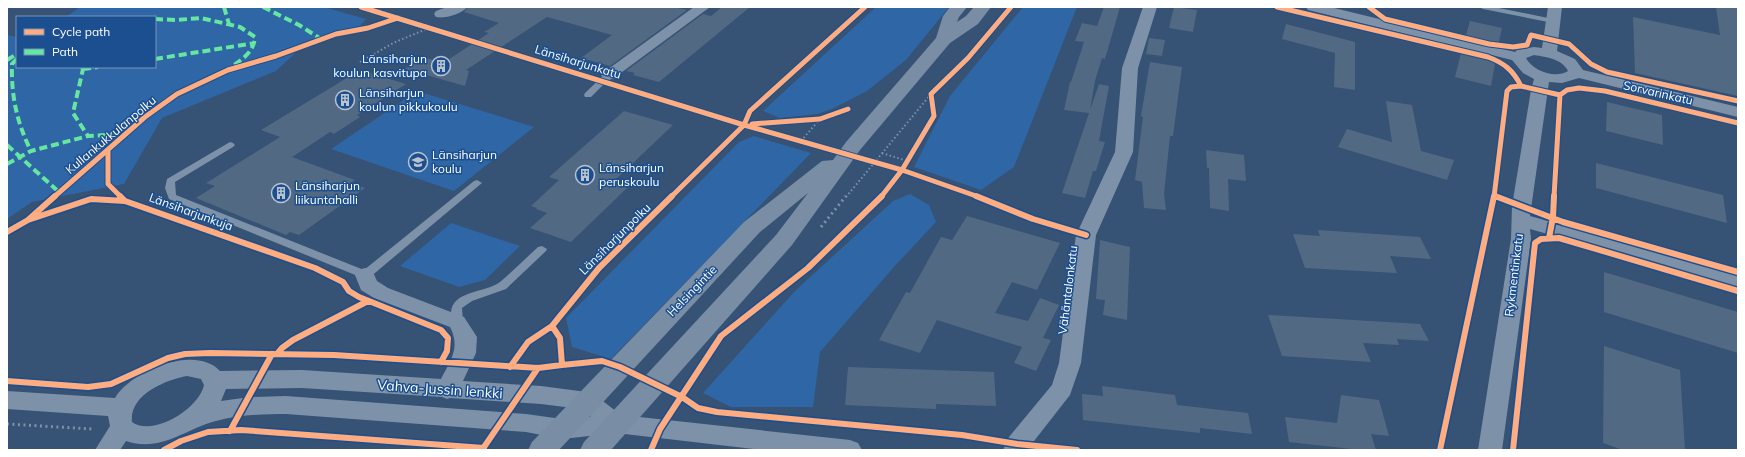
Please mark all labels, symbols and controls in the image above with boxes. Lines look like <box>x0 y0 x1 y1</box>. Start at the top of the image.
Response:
legend <box>16 16 156 68</box>
text: Cycle path <box>52 24 110 39</box>
street label: Länsiharjunkatu <box>533 41 623 82</box>
text: Path <box>52 44 78 59</box>
place label: Länsiharjun koulun kasvitupa <box>333 51 427 80</box>
building icon: Länsiharjun koulun kasvitupa <box>430 55 452 77</box>
street label: Sorvarinkatu <box>1622 77 1694 108</box>
place label: Länsiharjun koulun pikkukoulu <box>359 85 458 114</box>
building icon: Länsiharjun koulun pikkukoulu <box>334 89 356 111</box>
street label: Kullankukkulanpolku <box>62 92 159 177</box>
place label: Länsiharjun koulu <box>432 147 497 176</box>
school or university icon: Länsiharjun koulu <box>407 151 429 173</box>
place label: Länsiharjun peruskoulu <box>599 160 664 189</box>
building icon: Länsiharjun peruskoulu <box>574 164 596 186</box>
place label: Länsiharjun liikuntahalli <box>295 178 360 207</box>
building icon: Länsiharjun liikuntahalli <box>270 182 292 204</box>
street label: Länsiharjunkuja <box>147 189 235 234</box>
street label: Länsiharjunpolku <box>576 200 654 278</box>
street label: Rykmentinkatu <box>1501 233 1526 317</box>
street label: Vähäntalonkatu <box>1055 245 1080 335</box>
street label: Helsingintie <box>664 262 720 319</box>
street label: Vahva-Jussin lenkki <box>377 376 503 402</box>

